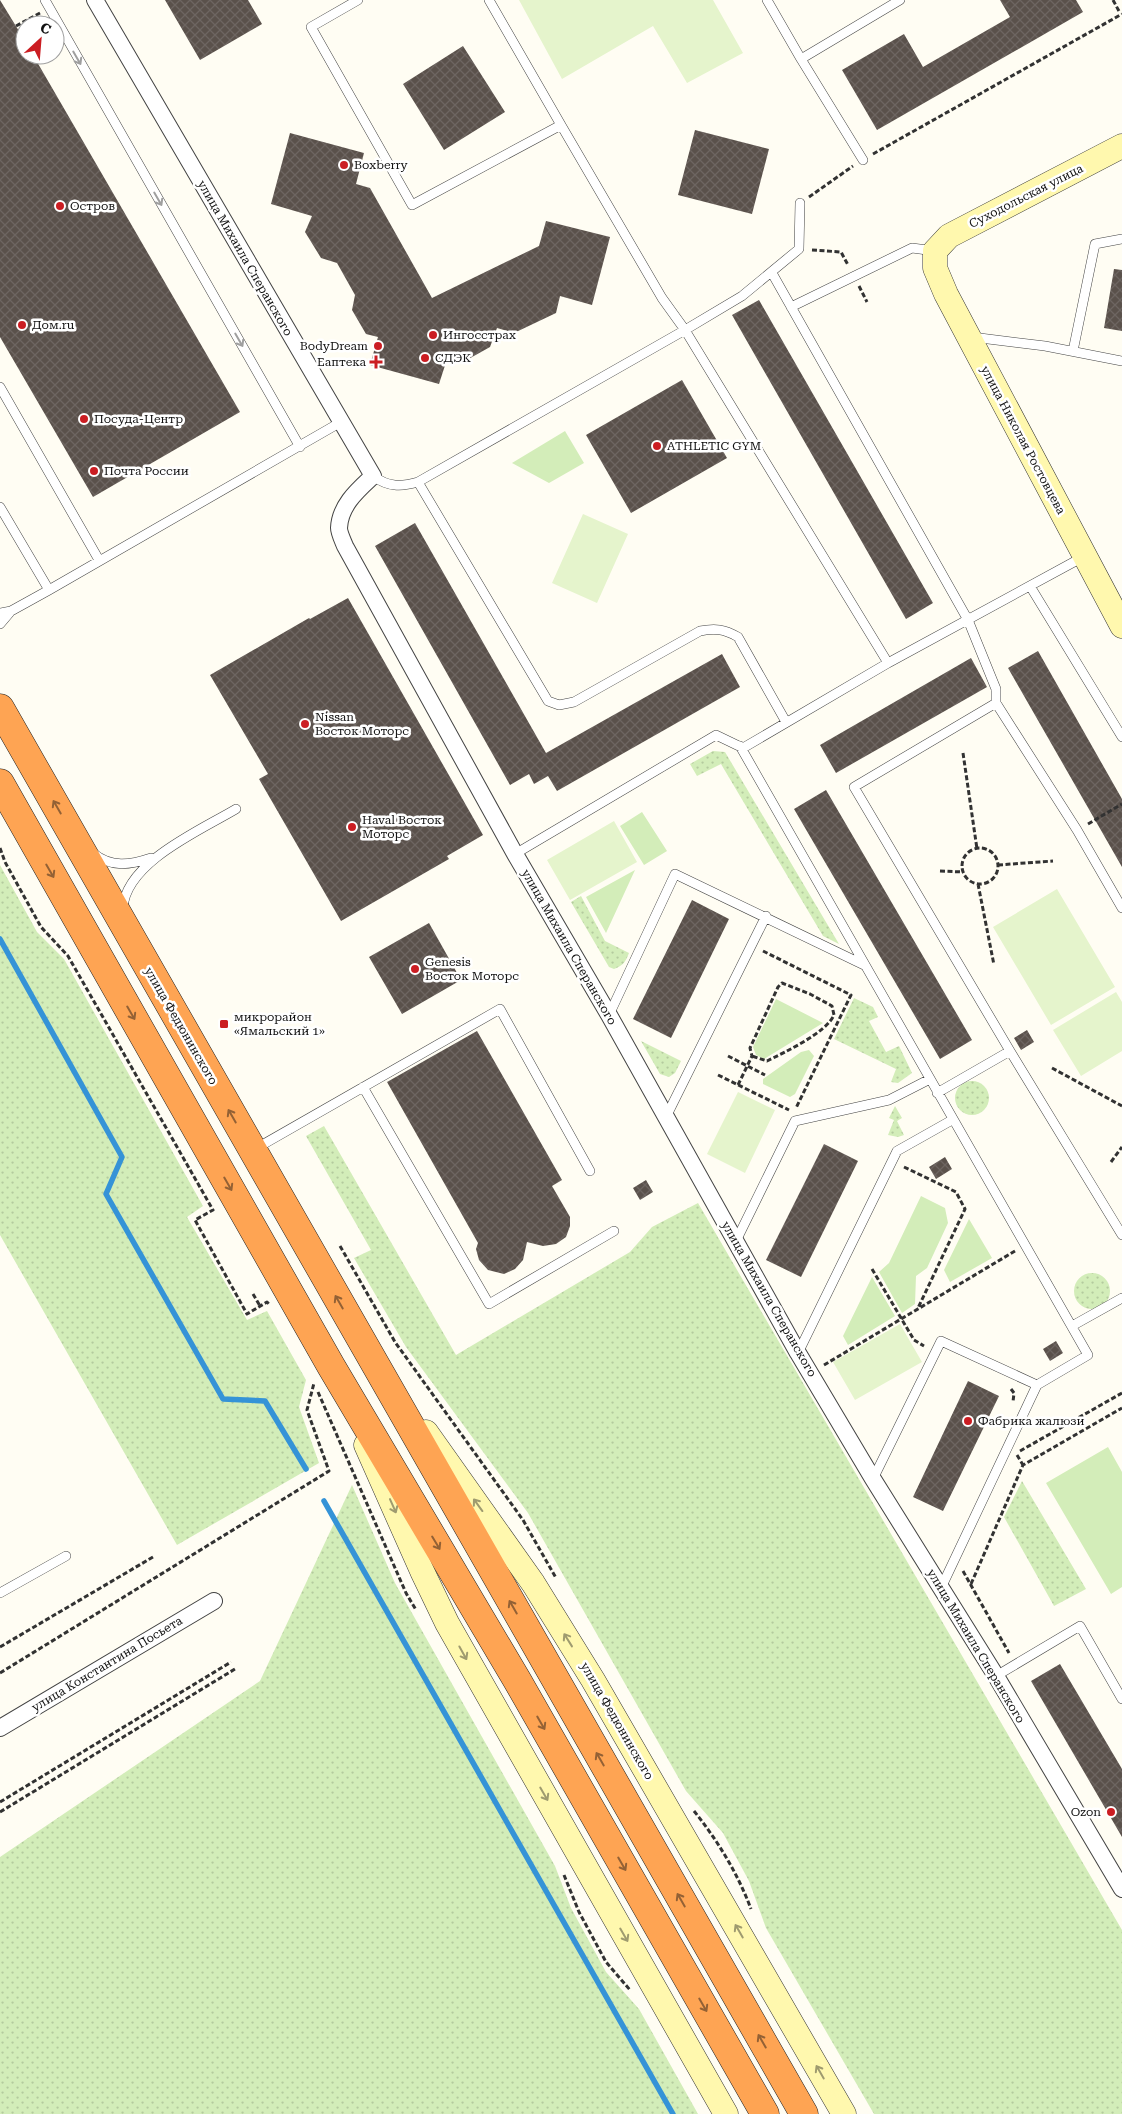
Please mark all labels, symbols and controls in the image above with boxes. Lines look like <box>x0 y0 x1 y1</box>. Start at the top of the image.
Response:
north arrow <box>15 15 65 65</box>
text: С <box>38 19 54 38</box>
one-way arrow <box>72 50 82 65</box>
place label: Boxberry <box>354 158 409 172</box>
marker: Boxberry <box>338 159 350 171</box>
street label: Суходольская улица <box>967 161 1086 231</box>
street label: улица Михаила Сперанского <box>195 178 295 338</box>
one-way arrow <box>153 191 163 205</box>
place label: Остров <box>70 199 115 213</box>
marker: Остров <box>54 200 66 212</box>
place label: Дом.ru <box>32 318 75 332</box>
marker: Дом.ru <box>16 319 28 331</box>
place label: Ингосстрах <box>443 328 516 342</box>
marker: Ингосстрах <box>427 329 439 341</box>
one-way arrow <box>234 332 244 347</box>
place label: BodyDream <box>300 339 368 353</box>
marker: BodyDream <box>372 340 384 352</box>
place label: СДЭК <box>435 351 471 365</box>
marker: СДЭК <box>419 352 431 364</box>
place label: Еаптека <box>317 355 366 369</box>
marker: Еаптека <box>370 356 382 368</box>
street label: улица Николая Ростовцева <box>978 363 1068 517</box>
place label: Посуда-Центр <box>94 412 183 426</box>
marker: Посуда-Центр <box>78 413 90 425</box>
place label: ATHLETIC GYM <box>667 439 761 453</box>
marker: ATHLETIC GYM <box>651 440 663 452</box>
place label: Почта России <box>104 464 189 478</box>
marker: Почта России <box>88 465 100 477</box>
place label: Nissan Восток Моторс <box>315 710 409 738</box>
marker: Nissan Восток Моторс <box>299 718 311 730</box>
one-way arrow <box>51 801 61 815</box>
place label: Haval Восток Моторс <box>362 813 442 841</box>
marker: Haval Восток Моторс <box>346 821 358 833</box>
one-way arrow <box>45 864 55 879</box>
street label: улица Михаила Сперанского <box>519 867 619 1027</box>
place label: Genesis Восток Моторс <box>425 955 519 983</box>
marker: Genesis Восток Моторс <box>409 963 421 975</box>
street label: улица Федюнинского <box>142 965 220 1087</box>
one-way arrow <box>126 1005 136 1019</box>
place label: микрорайон «Ямальский 1» <box>234 1010 325 1038</box>
marker: микрорайон «Ямальский 1» <box>218 1018 230 1030</box>
one-way arrow <box>227 1109 237 1123</box>
one-way arrow <box>224 1177 234 1191</box>
street label: улица Михаила Сперанского <box>719 1219 819 1379</box>
one-way arrow <box>334 1296 344 1310</box>
place label: Фабрика жалюзи <box>978 1414 1085 1428</box>
marker: Фабрика жалюзи <box>962 1415 974 1427</box>
one-way arrow <box>389 1498 399 1513</box>
one-way arrow <box>473 1498 483 1512</box>
one-way arrow <box>432 1536 442 1550</box>
street label: улица Михаила Сперанского <box>924 1566 1028 1726</box>
one-way arrow <box>508 1600 517 1615</box>
street label: улица Константина Посьета <box>29 1613 185 1715</box>
one-way arrow <box>563 1633 573 1647</box>
one-way arrow <box>459 1645 469 1659</box>
street label: улица Федюнинского <box>578 1660 656 1782</box>
one-way arrow <box>536 1715 546 1730</box>
one-way arrow <box>595 1753 605 1767</box>
one-way arrow <box>539 1786 549 1801</box>
place label: Ozon <box>1071 1805 1101 1819</box>
marker: Ozon <box>1105 1806 1117 1818</box>
one-way arrow <box>617 1856 627 1870</box>
one-way arrow <box>676 1894 686 1908</box>
one-way arrow <box>733 1925 743 1939</box>
one-way arrow <box>620 1928 630 1942</box>
one-way arrow <box>698 1997 708 2011</box>
one-way arrow <box>757 2034 767 2049</box>
one-way arrow <box>814 2065 824 2079</box>

